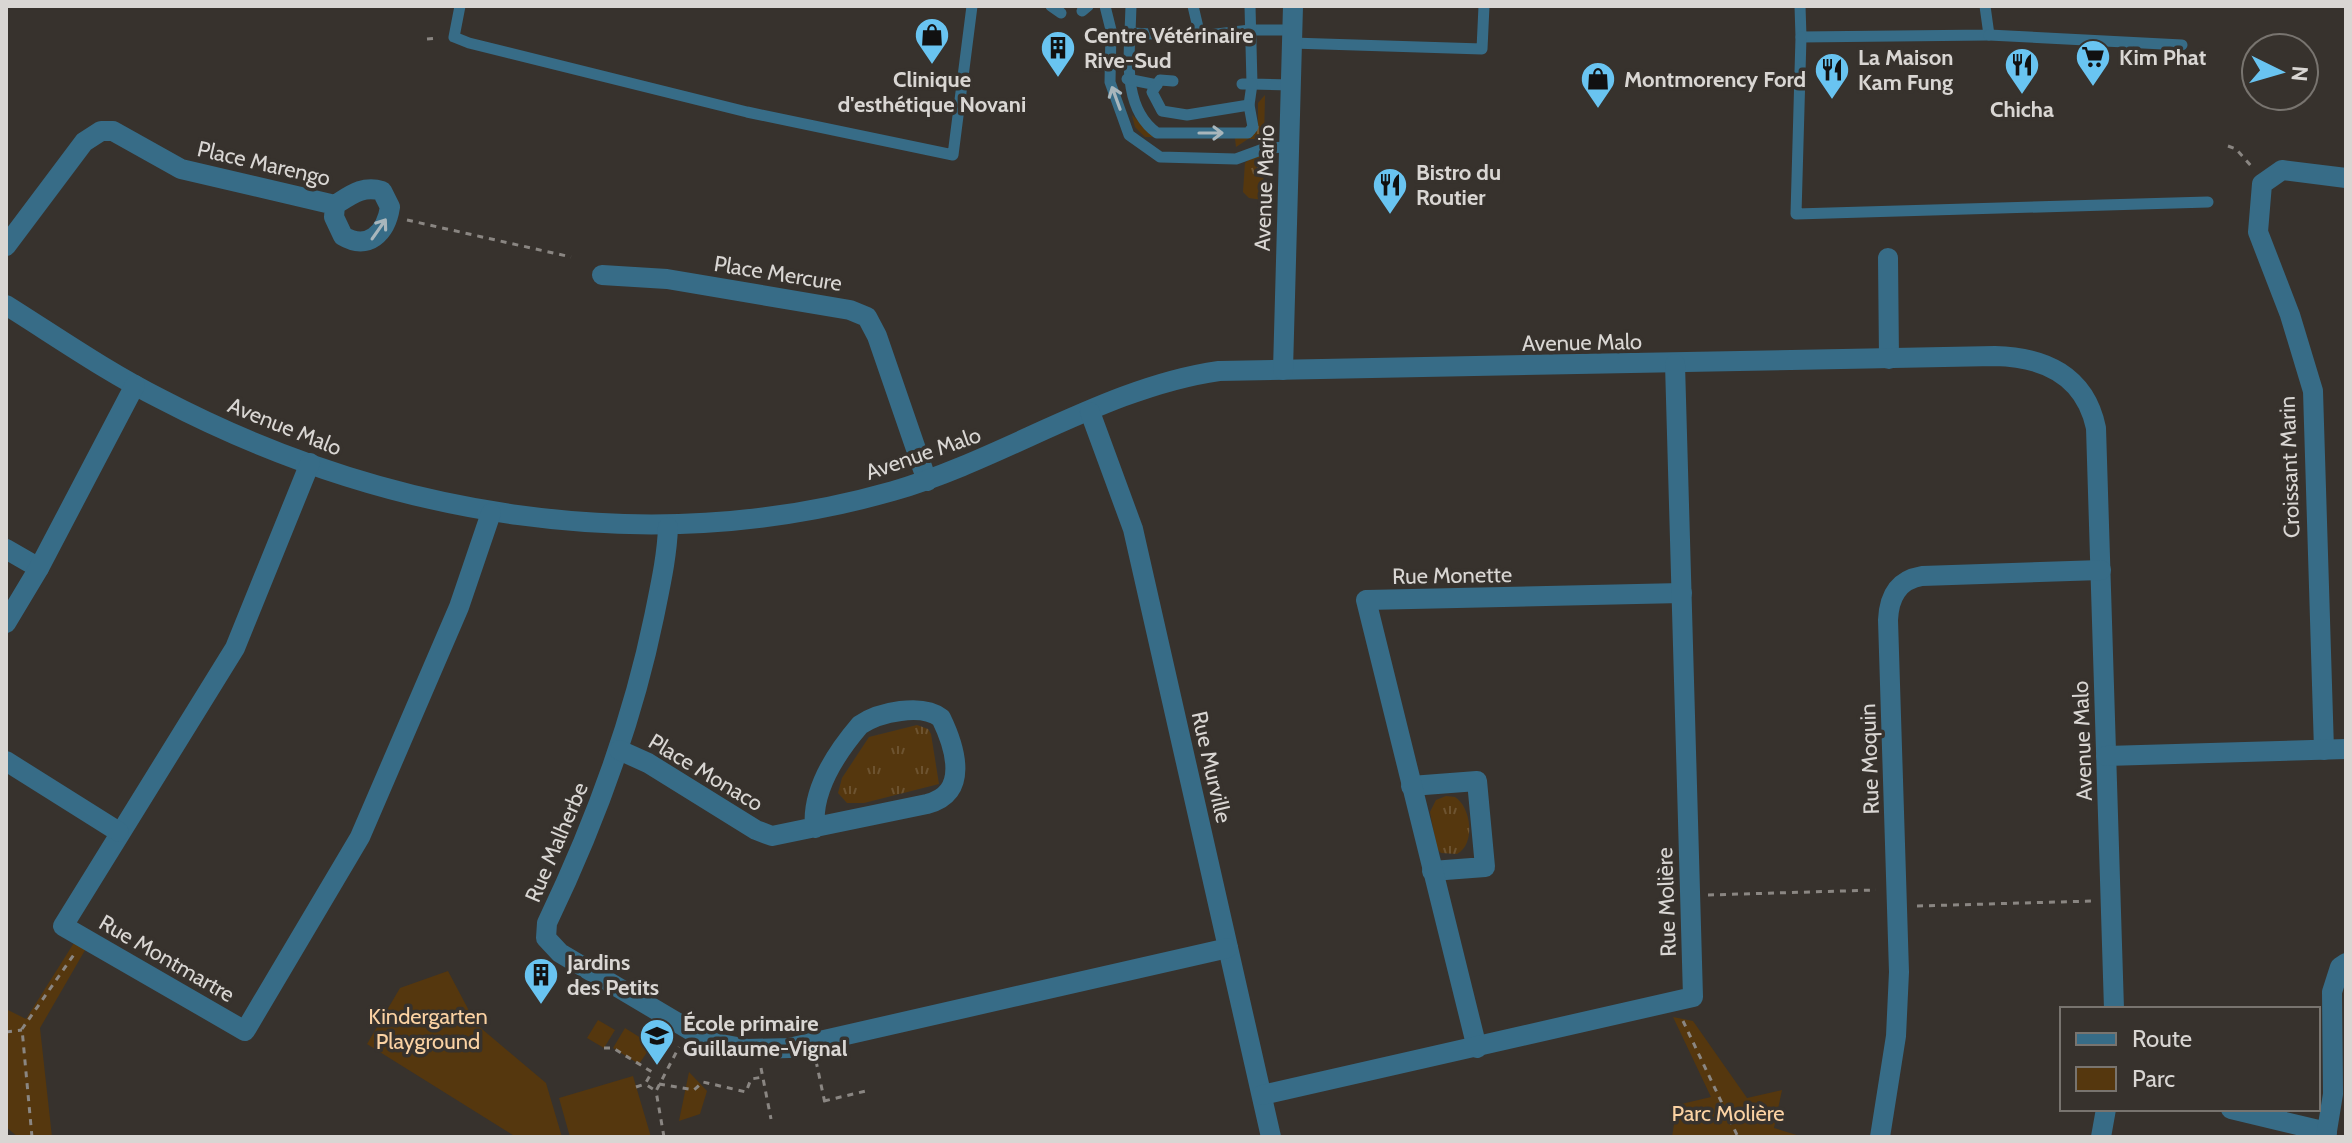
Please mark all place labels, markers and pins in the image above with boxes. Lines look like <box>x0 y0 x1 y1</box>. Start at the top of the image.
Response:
shop icon: Clinique d'esthétique Novani <box>913 16 951 66</box>
place label: Centre Vétérinaire Rive-Sud <box>1084 22 1253 74</box>
building icon: Centre Vétérinaire Rive-Sud <box>1039 29 1077 79</box>
supermarket icon: Kim Phat <box>2074 38 2112 88</box>
place label: La Maison Kam Fung <box>1858 44 1953 96</box>
place label: Kim Phat <box>2119 44 2207 71</box>
restaurant icon: Chicha <box>2003 46 2041 96</box>
restaurant icon: La Maison Kam Fung <box>1813 51 1851 101</box>
shop icon: Montmorency Ford <box>1579 60 1617 110</box>
place label: Clinique d'esthétique Novani <box>838 66 1026 118</box>
place label: Montmorency Ford <box>1624 66 1806 93</box>
place label: Chicha <box>1990 96 2054 123</box>
place label: Bistro du Routier <box>1416 159 1501 211</box>
restaurant icon: Bistro du Routier <box>1371 166 1409 216</box>
place label: Jardins des Petits <box>566 949 659 1001</box>
building icon: Jardins des Petits <box>522 956 560 1006</box>
place label: École primaire Guillaume-Vignal <box>683 1010 848 1062</box>
school or university icon: École primaire Guillaume-Vignal <box>638 1017 676 1067</box>

